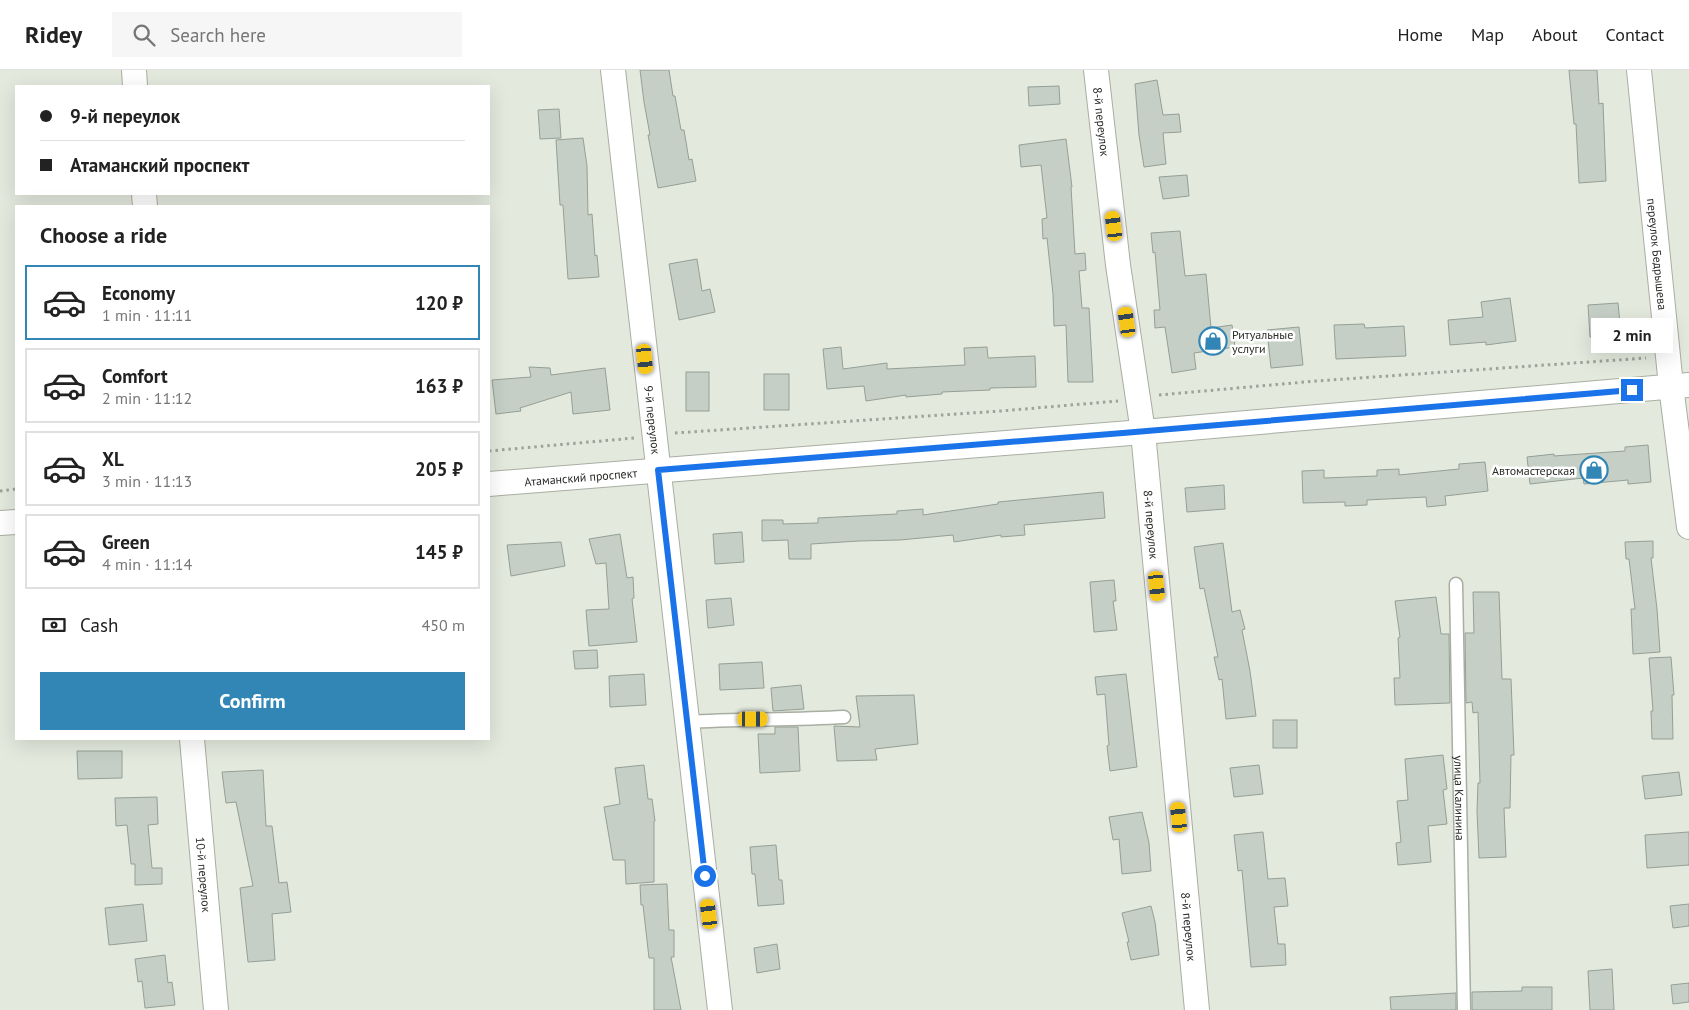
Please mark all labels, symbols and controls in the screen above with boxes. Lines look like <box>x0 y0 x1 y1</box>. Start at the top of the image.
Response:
search box <box>112 12 462 57</box>
text: Ridey <box>25 19 82 50</box>
icon: search <box>130 21 158 49</box>
text: Search here <box>170 23 266 47</box>
text: Home <box>1397 23 1443 46</box>
text: Map <box>1471 23 1504 46</box>
text: About <box>1532 23 1578 46</box>
text: Contact <box>1606 23 1664 46</box>
street label: 8-й переулок <box>1090 86 1113 157</box>
text: 9-й переулок <box>70 104 180 128</box>
text: Атаманский проспект <box>70 153 249 177</box>
street label: переулок Бедрышева <box>1645 198 1671 311</box>
car <box>1104 210 1123 242</box>
text: Choose a ride <box>40 221 167 249</box>
icon: car <box>42 280 87 325</box>
text: Economy <box>102 281 175 305</box>
text: 120 ₽ <box>415 291 463 315</box>
text: 1 min · 11:11 <box>102 305 192 325</box>
car <box>1117 306 1136 338</box>
callout: 2 min <box>1591 318 1673 352</box>
text: 2 min <box>1612 325 1652 345</box>
shop icon: Ритуальные услуги <box>1198 326 1228 356</box>
place label: Ритуальные услуги <box>1232 327 1293 356</box>
car <box>635 343 654 375</box>
icon: car <box>42 363 87 408</box>
text: Comfort <box>102 364 168 388</box>
text: 163 ₽ <box>415 374 463 398</box>
route end <box>1621 379 1643 401</box>
street label: 9-й переулок <box>641 384 664 455</box>
text: 2 min · 11:12 <box>102 388 192 408</box>
icon: car <box>42 446 87 491</box>
text: XL <box>102 447 124 471</box>
shop icon: Автомастерская <box>1579 455 1609 485</box>
text: 205 ₽ <box>415 457 463 481</box>
place label: Автомастерская <box>1492 463 1575 478</box>
street label: Атаманский проспект <box>524 465 638 489</box>
text: 3 min · 11:13 <box>102 471 192 491</box>
street label: 8-й переулок <box>1141 489 1162 560</box>
icon: car <box>42 529 87 574</box>
text: Green <box>102 530 150 554</box>
text: 145 ₽ <box>415 540 463 564</box>
text: 4 min · 11:14 <box>102 554 192 574</box>
car <box>1147 570 1166 602</box>
icon: cash <box>40 611 68 639</box>
text: Cash <box>80 613 118 637</box>
text: 450 m <box>422 615 465 635</box>
button: Confirm <box>40 672 465 730</box>
car <box>738 712 768 727</box>
street label: улица Калинина <box>1452 755 1468 841</box>
car <box>1169 801 1188 833</box>
street label: 10-й переулок <box>193 836 215 913</box>
route start <box>694 865 716 887</box>
street label: 8-й переулок <box>1179 892 1200 962</box>
car <box>699 898 718 930</box>

